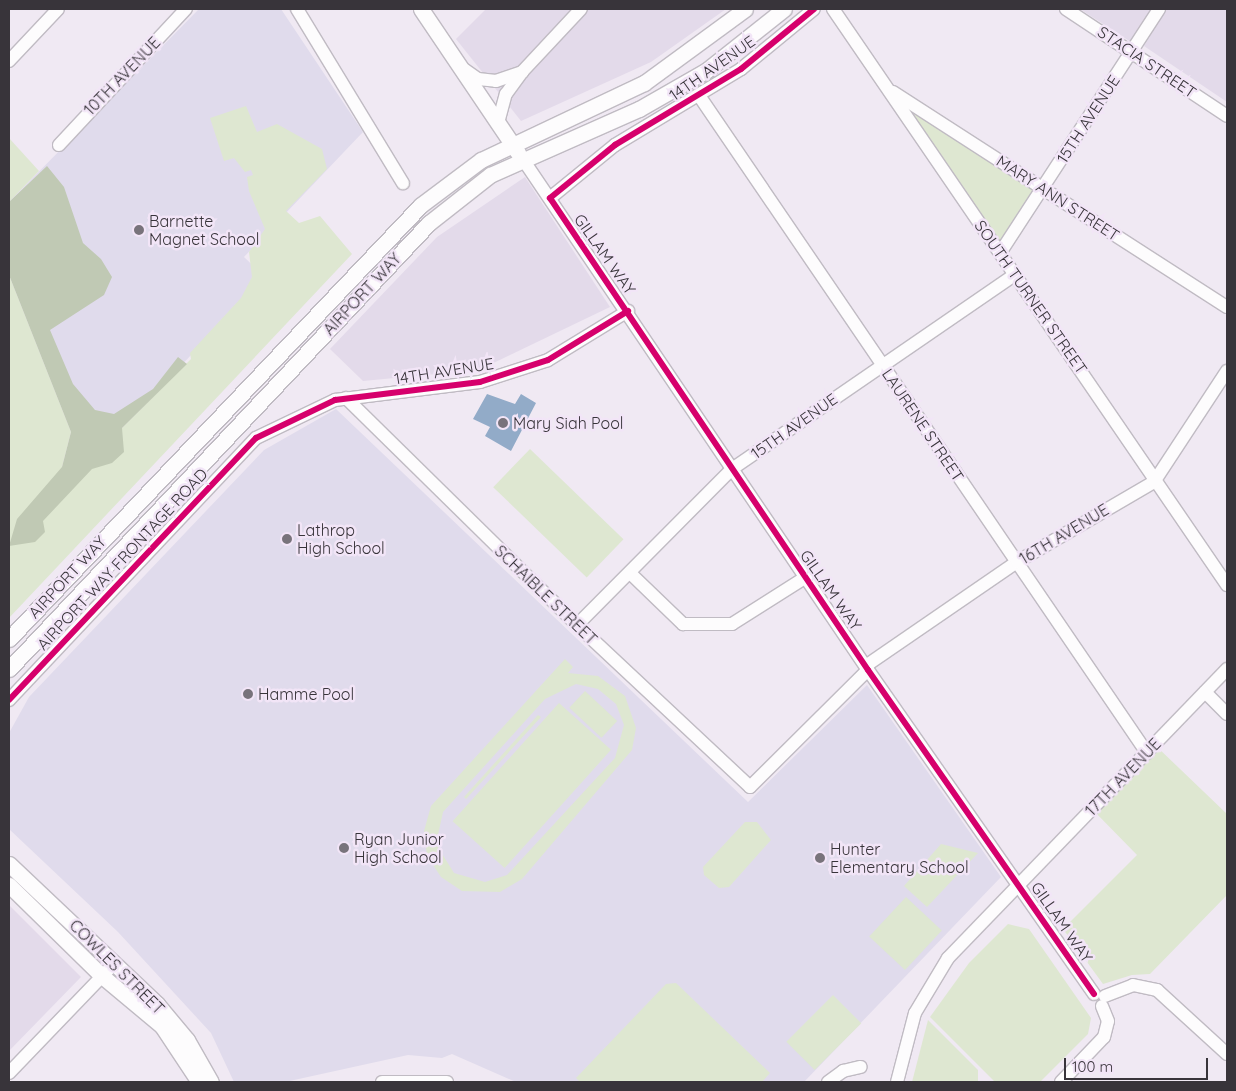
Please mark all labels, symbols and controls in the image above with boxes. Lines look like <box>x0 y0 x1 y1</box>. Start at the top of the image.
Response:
street label: STACIA STREET <box>1094 22 1200 102</box>
street label: 14TH AVENUE <box>665 31 759 105</box>
street label: 10TH AVENUE <box>80 33 164 119</box>
street label: 15TH AVENUE <box>1052 71 1124 167</box>
street label: MARY ANN STREET <box>993 151 1123 245</box>
street label: GILLAM WAY <box>570 210 640 298</box>
place label: Barnette Magnet School <box>149 211 259 249</box>
street label: SOUTH TURNER STREET <box>971 217 1091 377</box>
marker: Barnette Magnet School <box>133 224 145 236</box>
street label: AIRPORT WAY <box>319 249 405 339</box>
street label: 14TH AVENUE <box>393 354 495 388</box>
street label: LAURENE STREET <box>878 365 968 485</box>
street label: 15TH AVENUE <box>747 389 841 463</box>
place label: Mary Siah Pool <box>513 413 623 433</box>
marker: Mary Siah Pool <box>497 417 509 429</box>
street label: AIRPORT WAY FRONTAGE ROAD <box>33 464 211 654</box>
street label: 16TH AVENUE <box>1016 500 1112 568</box>
place label: Lathrop High School <box>297 520 385 558</box>
street label: AIRPORT WAY <box>24 532 110 622</box>
marker: Lathrop High School <box>281 533 293 545</box>
street label: SCHAIBLE STREET <box>491 541 601 649</box>
street label: GILLAM WAY <box>796 546 866 634</box>
place label: Hamme Pool <box>258 684 354 704</box>
marker: Hamme Pool <box>242 688 254 700</box>
street label: 17TH AVENUE <box>1081 734 1165 820</box>
place label: Ryan Junior High School <box>354 829 444 867</box>
place label: Hunter Elementary School <box>830 839 969 877</box>
marker: Ryan Junior High School <box>338 842 350 854</box>
marker: Hunter Elementary School <box>814 852 826 864</box>
street label: GILLAM WAY <box>1027 878 1097 966</box>
street label: COWLES STREET <box>66 916 168 1018</box>
scale bar <box>1066 1048 1210 1080</box>
text: 100 m <box>1072 1057 1113 1076</box>

